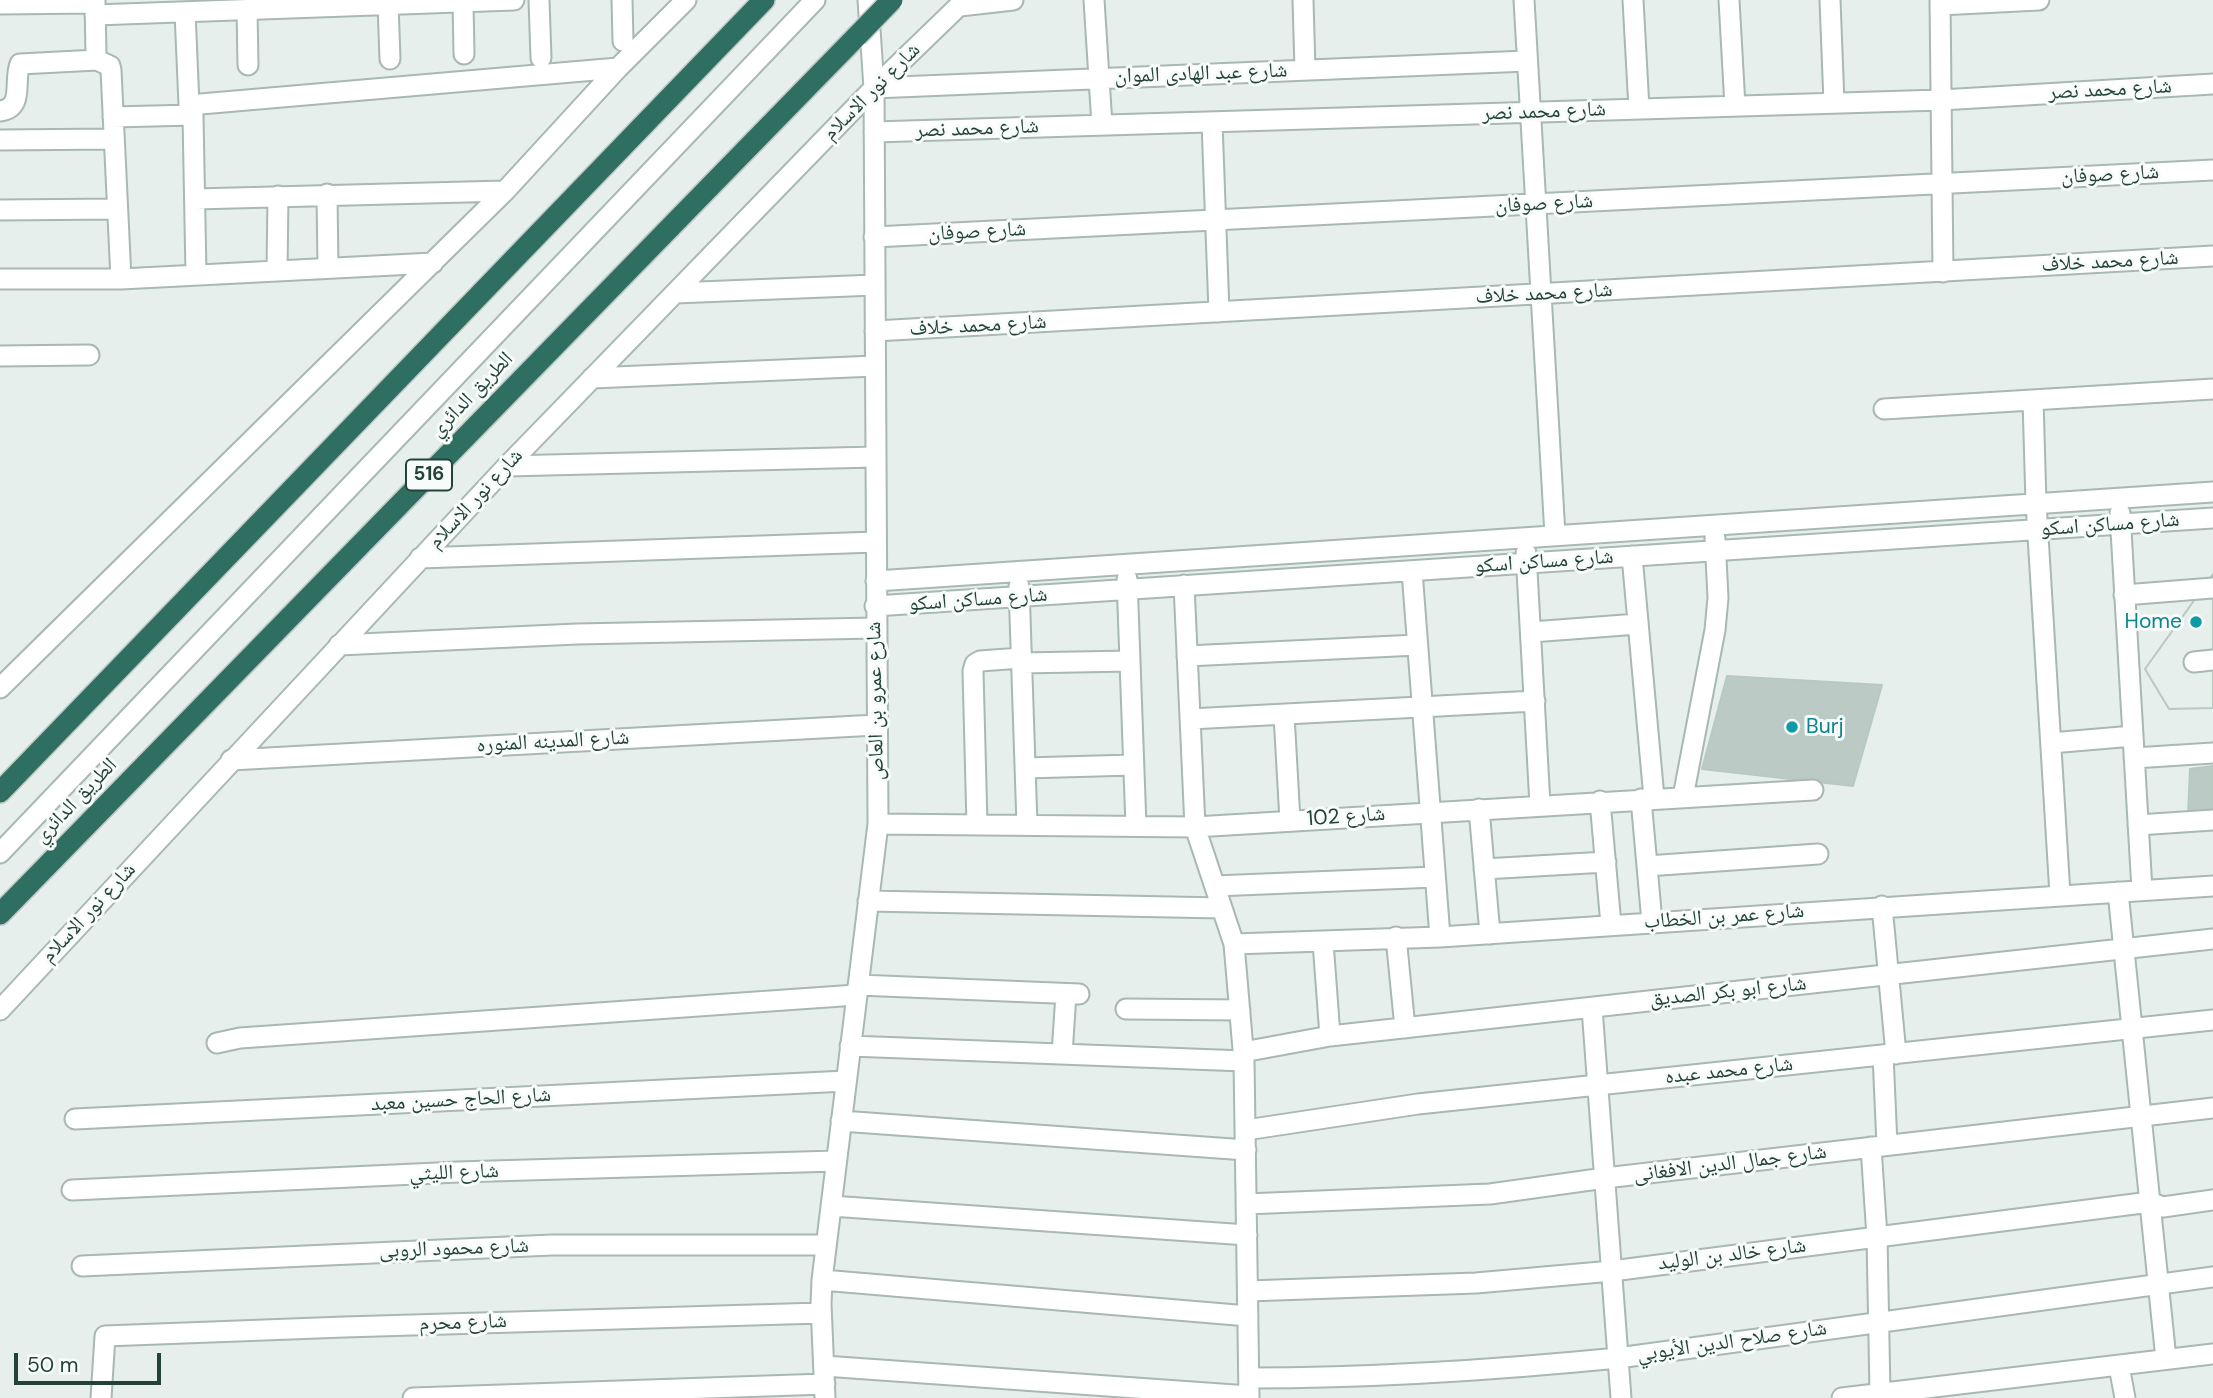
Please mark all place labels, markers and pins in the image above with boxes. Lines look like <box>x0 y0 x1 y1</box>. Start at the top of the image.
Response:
place label: Home <box>2125 609 2182 635</box>
marker: Home <box>2188 614 2204 630</box>
place label: Burj <box>1806 714 1844 740</box>
marker: Burj <box>1784 719 1800 735</box>

